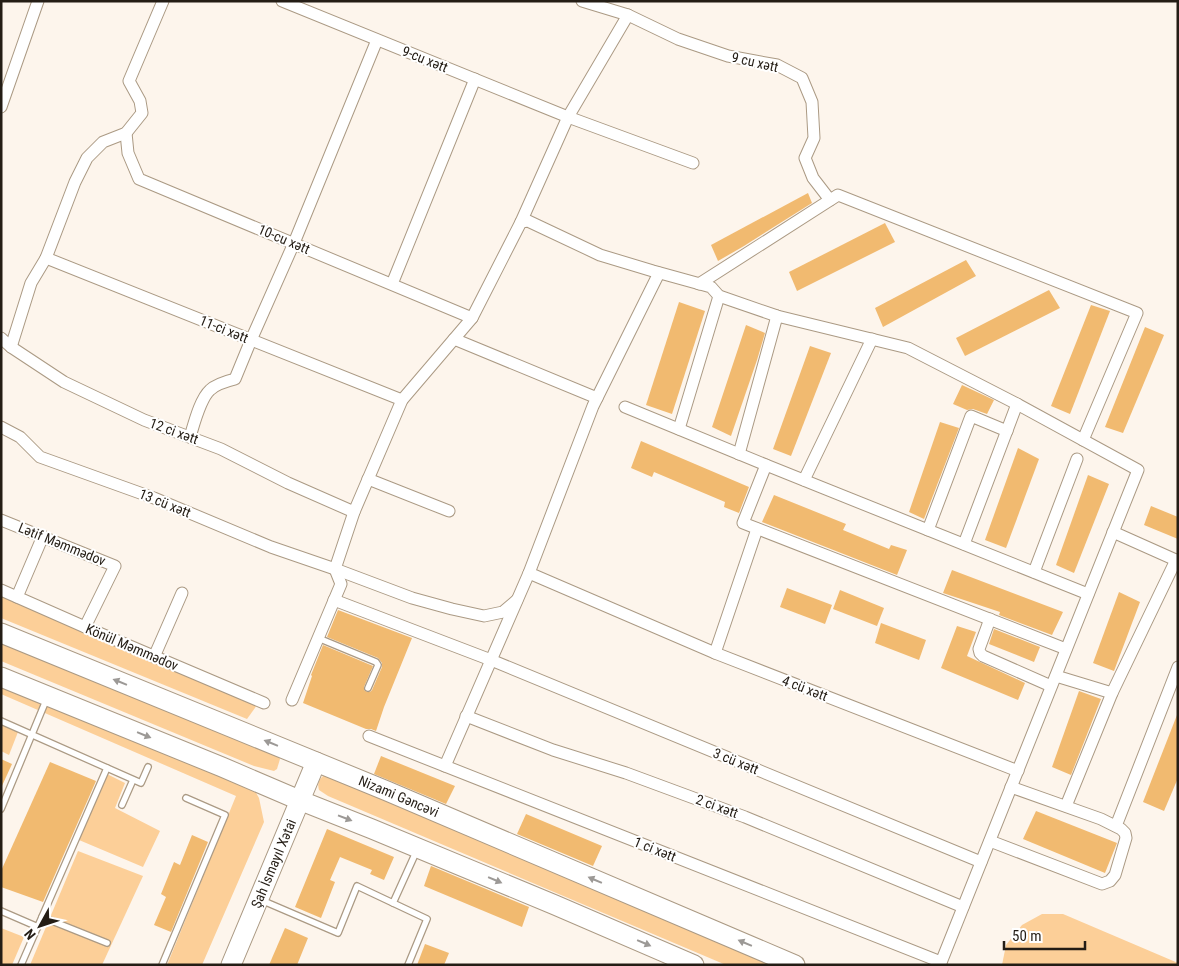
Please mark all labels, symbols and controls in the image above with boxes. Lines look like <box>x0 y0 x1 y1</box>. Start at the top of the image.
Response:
street label: 9-cu xətt <box>400 43 450 75</box>
street label: 9 cu xətt <box>730 49 780 75</box>
street label: 10-cu xətt <box>256 221 312 257</box>
street label: 11-ci xətt <box>197 312 251 346</box>
street label: 12 ci xətt <box>147 415 201 447</box>
street label: 13 cü xətt <box>137 485 193 521</box>
street label: Lətif Məmmədov <box>16 519 108 569</box>
street label: Könül Məmmədov <box>83 620 181 674</box>
street label: 4 cü xətt <box>780 672 830 704</box>
one-way arrow <box>113 677 127 685</box>
one-way arrow <box>137 731 152 739</box>
one-way arrow <box>263 739 278 746</box>
street label: 3 cü xətt <box>711 745 761 777</box>
street label: Nizami Gəncəvi <box>356 772 441 820</box>
street label: 2 ci xətt <box>694 791 740 821</box>
one-way arrow <box>337 815 352 822</box>
street label: Şah İsmayıl Xətai <box>248 817 299 910</box>
street label: 1 ci xətt <box>632 833 678 865</box>
one-way arrow <box>588 875 602 883</box>
one-way arrow <box>488 876 502 884</box>
north arrow <box>15 901 65 951</box>
scale bar <box>1004 918 1085 950</box>
text: N <box>21 926 39 943</box>
text: 50 m <box>1012 927 1042 945</box>
one-way arrow <box>737 939 752 947</box>
one-way arrow <box>637 940 651 948</box>

